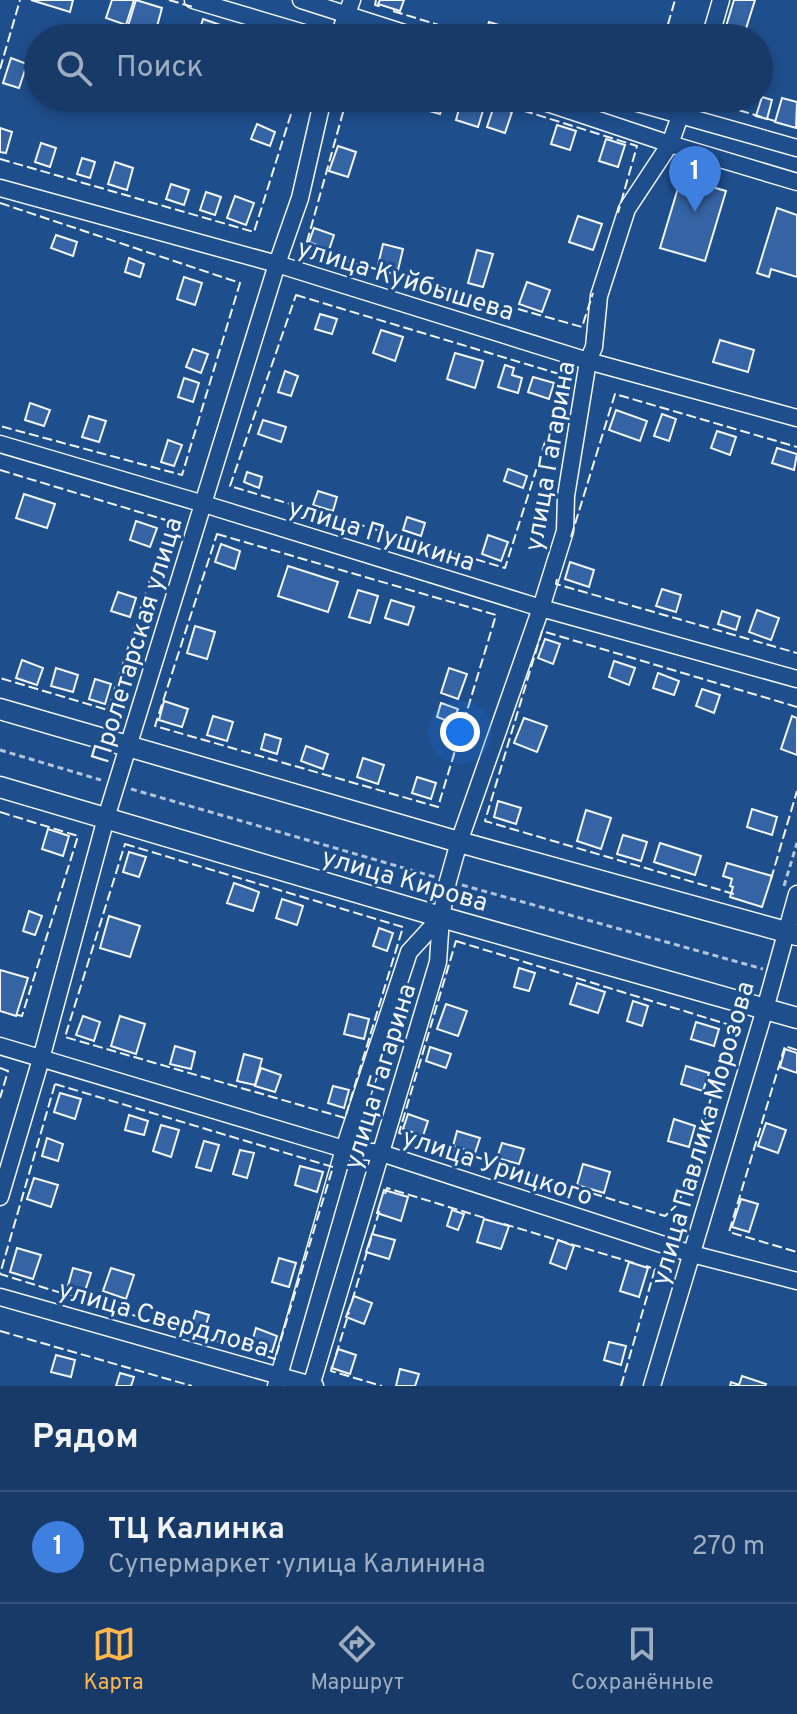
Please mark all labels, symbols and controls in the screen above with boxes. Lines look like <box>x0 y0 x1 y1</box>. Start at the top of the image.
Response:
search box <box>24 24 773 112</box>
icon: search <box>52 46 96 90</box>
text: Поиск <box>116 50 204 87</box>
pin: 1 <box>669 146 721 212</box>
street label: улица Куйбышева <box>293 233 518 330</box>
street label: улица Гагарина <box>519 359 584 554</box>
street label: улица Пушкина <box>284 492 479 580</box>
street label: Пролетарская улица <box>85 514 191 768</box>
your location <box>440 712 480 752</box>
street label: улица Кирова <box>317 842 491 921</box>
street label: улица Павлика Морозова <box>645 978 764 1290</box>
street label: улица Гагарина <box>337 980 425 1174</box>
street label: улица Урицкого <box>398 1122 597 1215</box>
street label: улица Свердлова <box>54 1274 273 1366</box>
text: Рядом <box>32 1417 139 1460</box>
text: ТЦ Калинка <box>108 1512 285 1549</box>
text: 1 <box>53 1531 63 1564</box>
text: 270 m <box>692 1531 765 1564</box>
text: Супермаркет · улица Калинина <box>108 1549 485 1582</box>
tab: Карта <box>83 1622 144 1697</box>
tab: Маршрут <box>310 1622 404 1697</box>
tab: Сохранённые <box>571 1622 714 1697</box>

